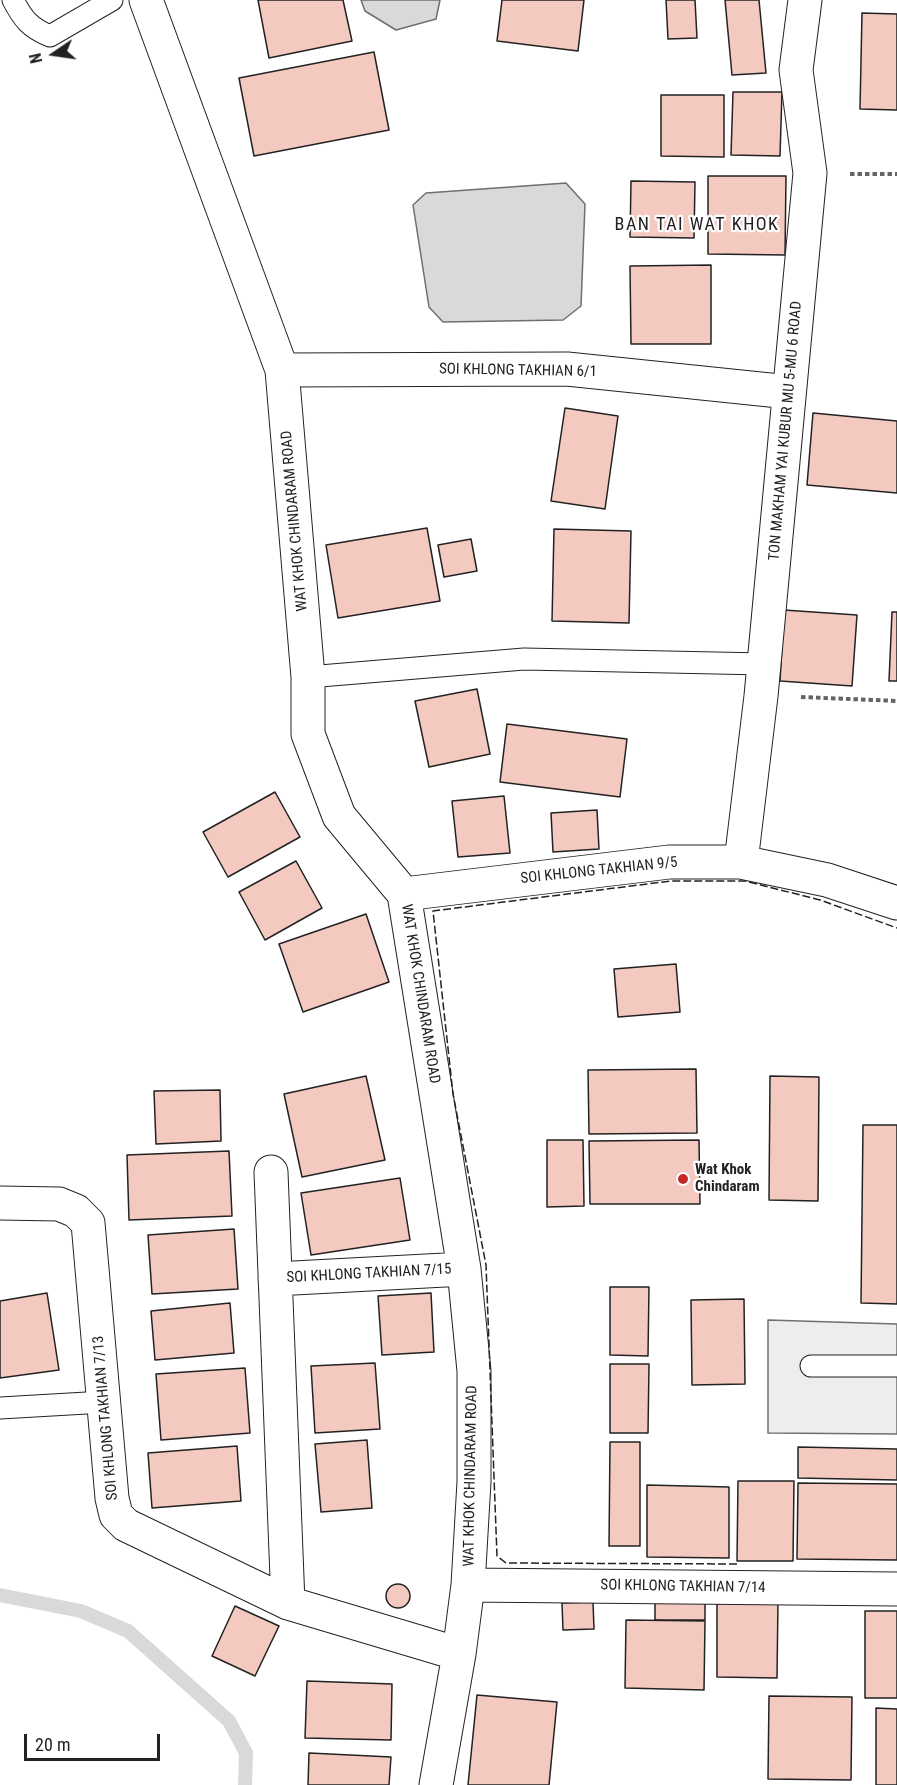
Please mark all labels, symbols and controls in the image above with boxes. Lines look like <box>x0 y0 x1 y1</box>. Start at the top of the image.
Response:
north arrow <box>24 24 84 84</box>
text: N <box>26 51 46 65</box>
district label: BAN TAI WAT KHOK <box>615 214 779 236</box>
street label: TON MAKHAM YAI KUBUR MU 5-MU 6 ROAD <box>766 300 806 562</box>
street label: SOI KHLONG TAKHIAN 6/1 <box>439 361 597 381</box>
street label: WAT KHOK CHINDARAM ROAD <box>278 430 312 612</box>
street label: SOI KHLONG TAKHIAN 9/5 <box>520 854 678 888</box>
street label: WAT KHOK CHINDARAM ROAD <box>397 903 443 1085</box>
place label: Wat Khok Chindaram <box>695 1161 760 1196</box>
marker: Wat Khok Chindaram <box>676 1172 690 1186</box>
street label: SOI KHLONG TAKHIAN 7/15 <box>286 1261 452 1287</box>
street label: SOI KHLONG TAKHIAN 7/13 <box>90 1335 122 1501</box>
street label: WAT KHOK CHINDARAM ROAD <box>460 1385 482 1567</box>
street label: SOI KHLONG TAKHIAN 7/14 <box>600 1577 766 1597</box>
scale bar <box>27 1722 164 1760</box>
text: 20 m <box>35 1734 70 1755</box>

